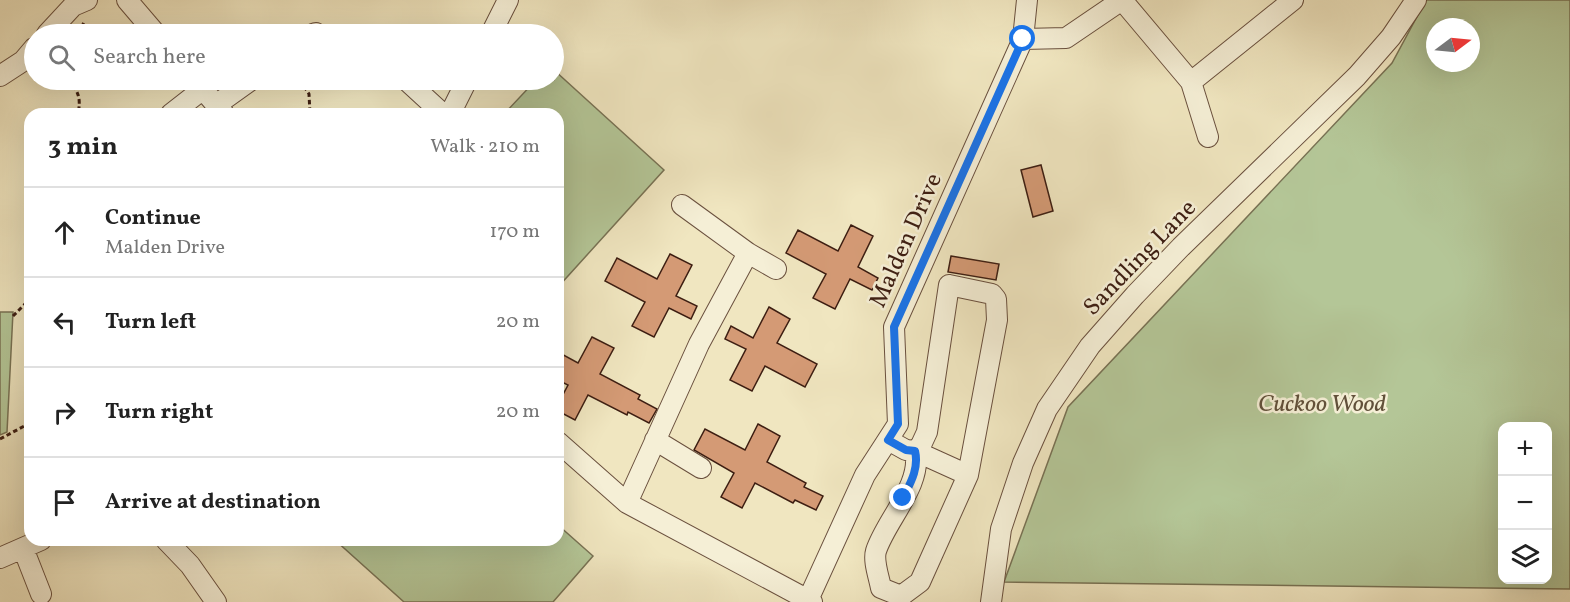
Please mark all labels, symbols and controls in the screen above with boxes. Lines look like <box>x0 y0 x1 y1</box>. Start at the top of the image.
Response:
north arrow <box>1426 18 1480 72</box>
search box <box>24 24 564 90</box>
route start <box>1009 25 1035 51</box>
icon: search <box>45 41 78 74</box>
text: Search here <box>93 42 206 73</box>
text: 3 min <box>48 129 118 165</box>
text: Walk · 210 m <box>430 133 540 161</box>
street label: Malden Drive <box>862 168 952 314</box>
street label: Sandling Lane <box>1076 193 1205 324</box>
text: Continue <box>105 203 201 234</box>
icon: ahead <box>48 216 81 249</box>
text: 170 m <box>490 218 540 246</box>
text: Malden Drive <box>105 234 225 262</box>
icon: left <box>48 306 81 339</box>
text: Turn left <box>105 307 196 338</box>
text: 20 m <box>496 308 540 336</box>
park label: Cuckoo Wood <box>1258 388 1386 422</box>
icon: right <box>48 396 81 429</box>
text: Turn right <box>105 397 213 428</box>
text: 20 m <box>496 398 540 426</box>
map controls <box>1498 422 1552 584</box>
button: + <box>1498 422 1552 476</box>
button: − <box>1498 476 1552 530</box>
route end <box>889 484 915 510</box>
icon: arrive <box>48 486 81 519</box>
text: Arrive at destination <box>105 487 321 518</box>
button: layers <box>1498 530 1552 584</box>

